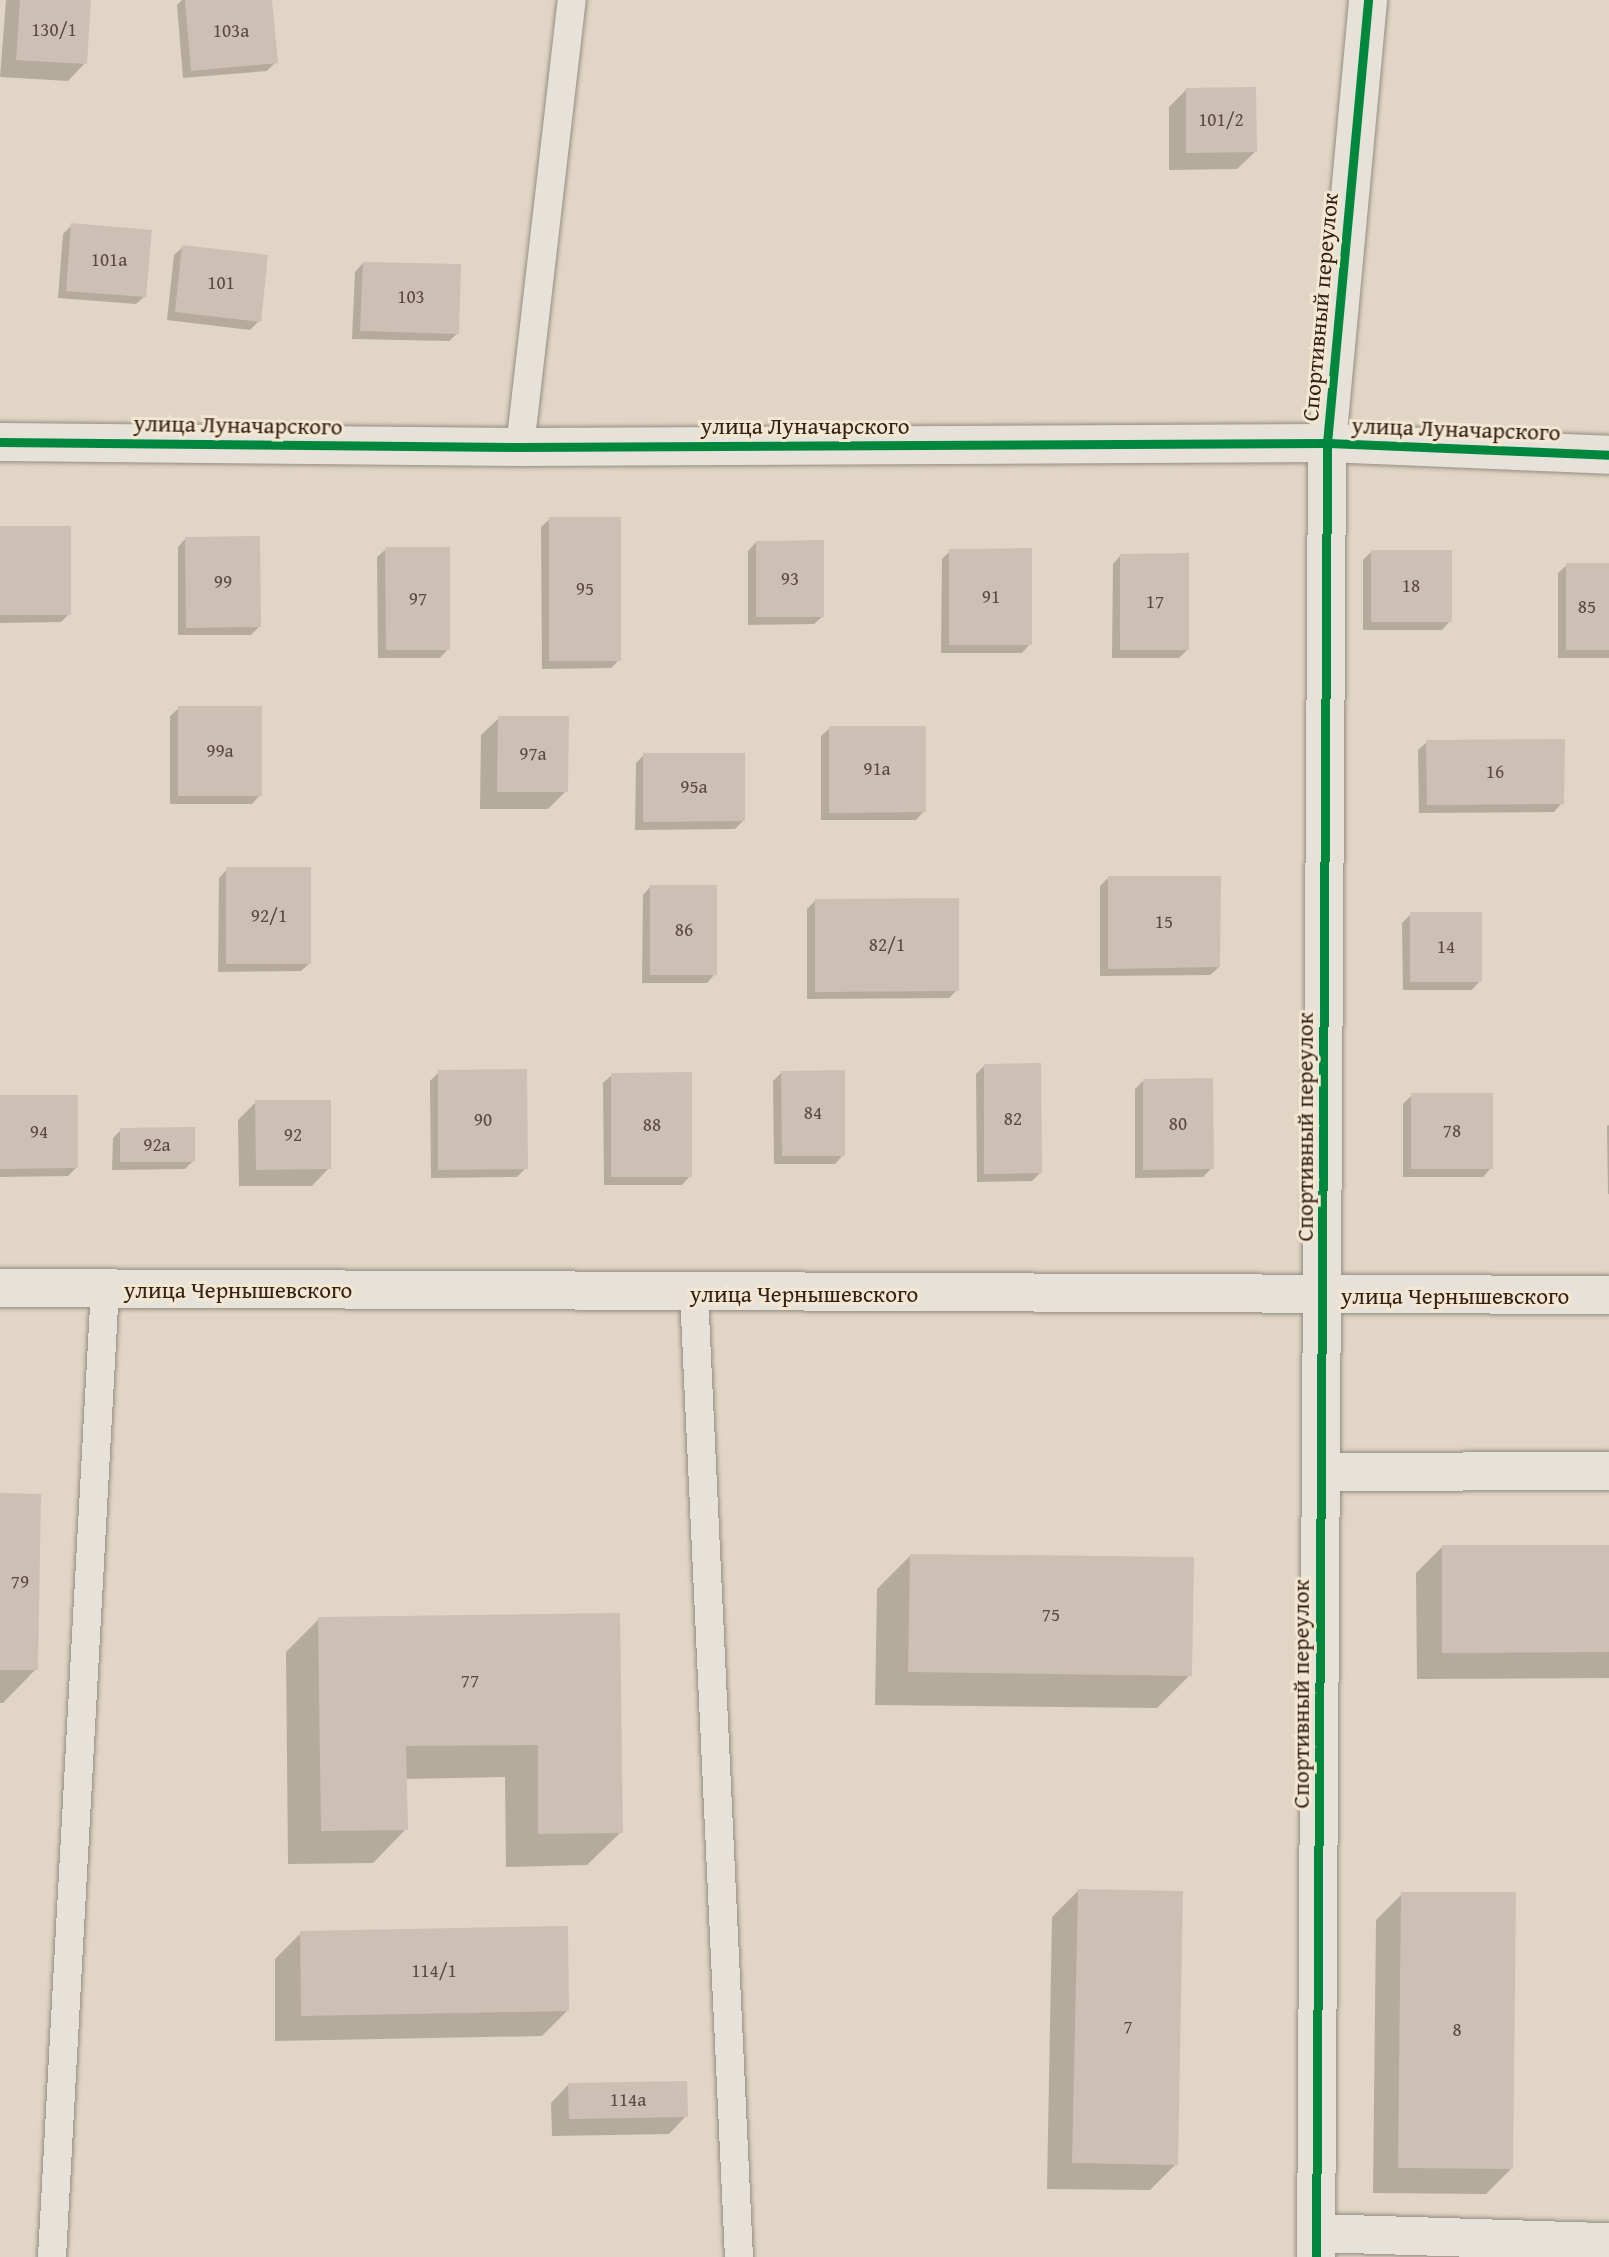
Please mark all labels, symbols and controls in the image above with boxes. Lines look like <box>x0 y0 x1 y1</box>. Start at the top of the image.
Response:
house number: 130/1 <box>31 19 77 41</box>
house number: 103а <box>213 20 249 42</box>
house number: 101/2 <box>1198 109 1244 131</box>
street label: Спортивный переулок <box>1296 192 1344 422</box>
house number: 101а <box>91 249 127 271</box>
house number: 101 <box>207 272 235 294</box>
house number: 103 <box>397 286 425 308</box>
street label: улица Луначарского <box>133 409 343 441</box>
street label: улица Луначарского <box>701 412 909 440</box>
street label: улица Луначарского <box>1351 412 1561 446</box>
house number: 93 <box>781 568 799 590</box>
house number: 99 <box>214 571 232 593</box>
house number: 18 <box>1402 575 1420 597</box>
house number: 95 <box>576 578 594 600</box>
house number: 91 <box>982 586 1000 608</box>
house number: 97 <box>409 588 427 610</box>
house number: 17 <box>1146 591 1164 613</box>
house number: 85 <box>1578 596 1596 618</box>
house number: 99а <box>206 740 234 762</box>
house number: 97а <box>519 743 547 765</box>
house number: 91а <box>863 758 891 780</box>
house number: 16 <box>1486 761 1504 783</box>
house number: 95а <box>680 776 708 798</box>
house number: 92/1 <box>251 905 287 927</box>
house number: 15 <box>1155 911 1173 933</box>
house number: 86 <box>675 919 693 941</box>
house number: 82/1 <box>869 934 905 956</box>
house number: 14 <box>1437 936 1455 958</box>
street label: Спортивный переулок <box>1291 1013 1319 1241</box>
house number: 84 <box>804 1102 822 1124</box>
house number: 82 <box>1004 1108 1022 1130</box>
house number: 90 <box>474 1109 492 1131</box>
house number: 80 <box>1169 1113 1187 1135</box>
house number: 88 <box>643 1114 661 1136</box>
house number: 78 <box>1443 1120 1461 1142</box>
house number: 94 <box>30 1121 48 1143</box>
house number: 92 <box>284 1124 302 1146</box>
house number: 92а <box>143 1134 171 1156</box>
street label: улица Чернышевского <box>124 1276 352 1304</box>
street label: улица Чернышевского <box>690 1280 918 1308</box>
street label: улица Чернышевского <box>1341 1282 1569 1310</box>
house number: 79 <box>11 1571 29 1593</box>
street label: Спортивный переулок <box>1287 1580 1315 1808</box>
house number: 75 <box>1042 1604 1060 1626</box>
house number: 77 <box>461 1670 479 1692</box>
house number: 114/1 <box>411 1960 457 1982</box>
house number: 7 <box>1123 2016 1133 2038</box>
house number: 8 <box>1452 2019 1462 2041</box>
house number: 114а <box>610 2089 646 2111</box>

